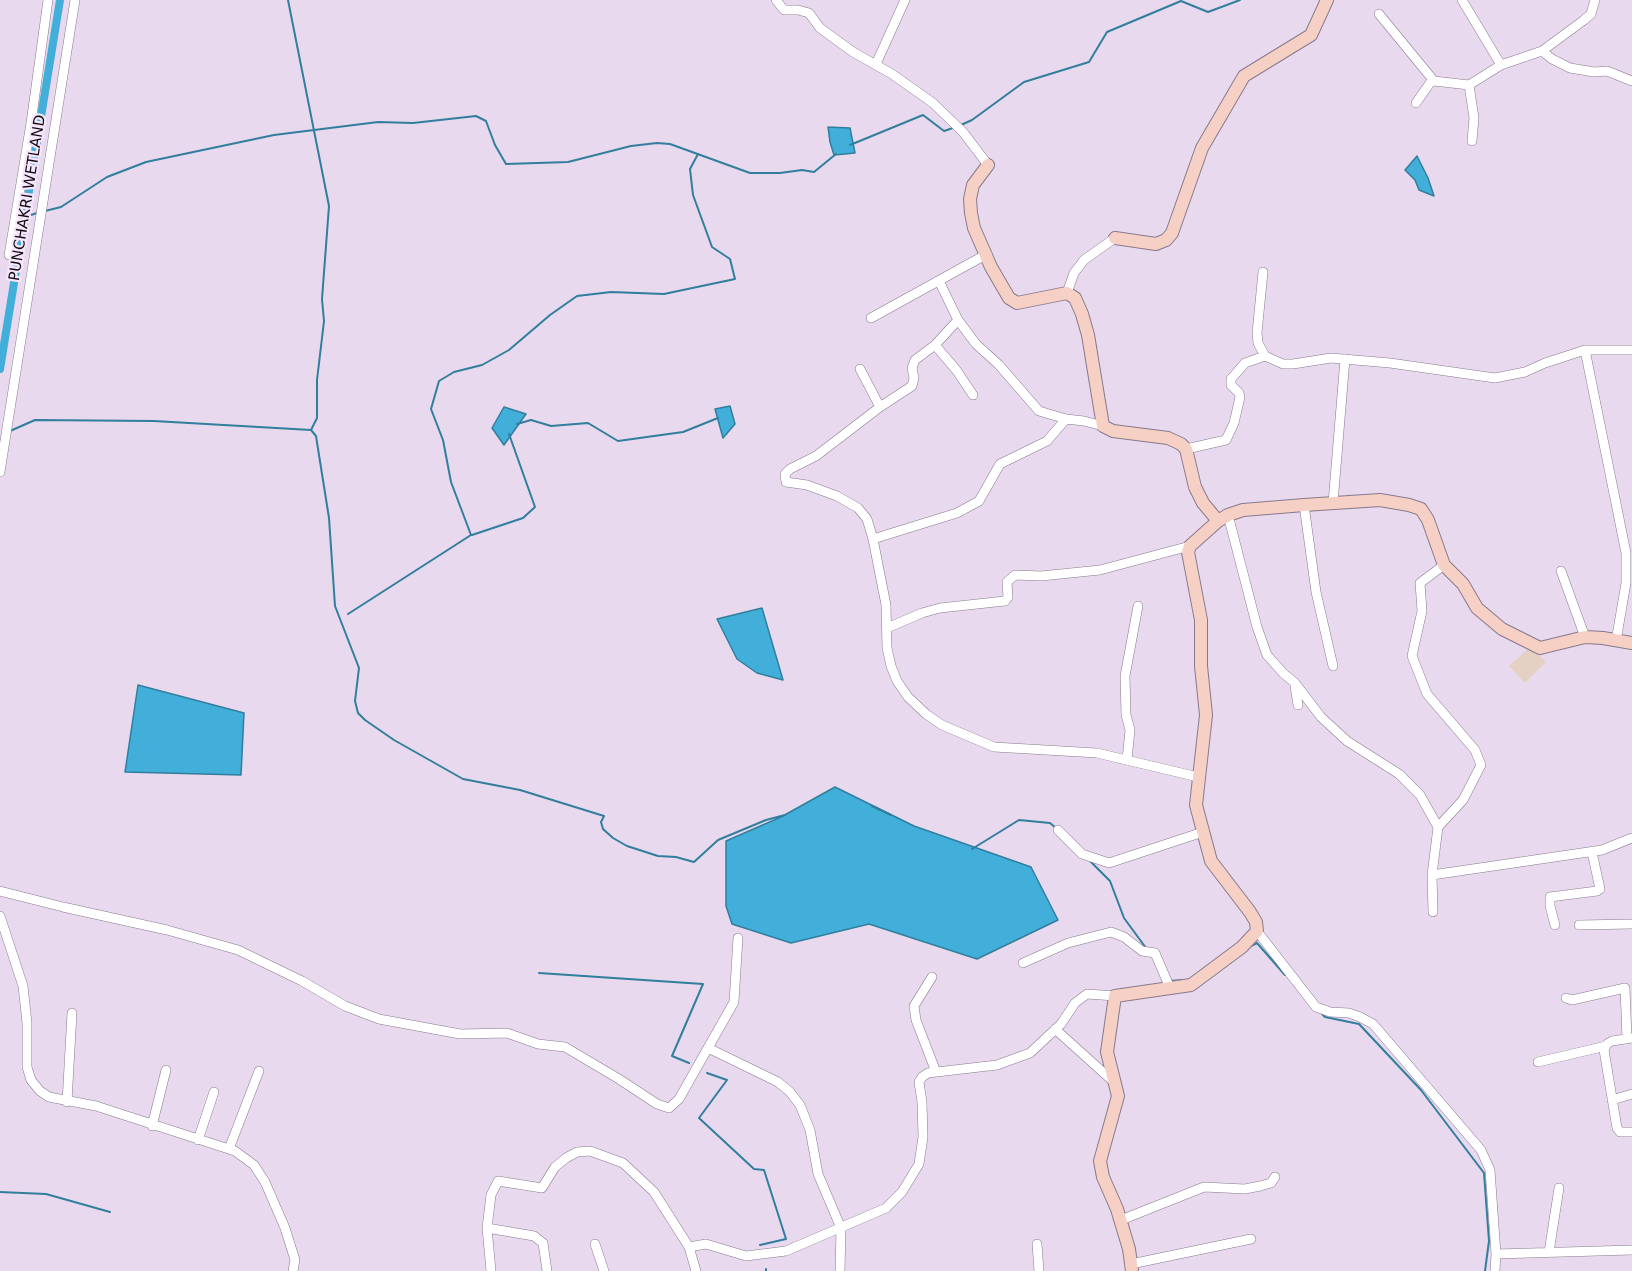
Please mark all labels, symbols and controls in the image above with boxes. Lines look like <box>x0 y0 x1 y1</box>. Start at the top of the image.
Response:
street label: PUNCHAKRI WETLAND <box>6 114 50 282</box>

